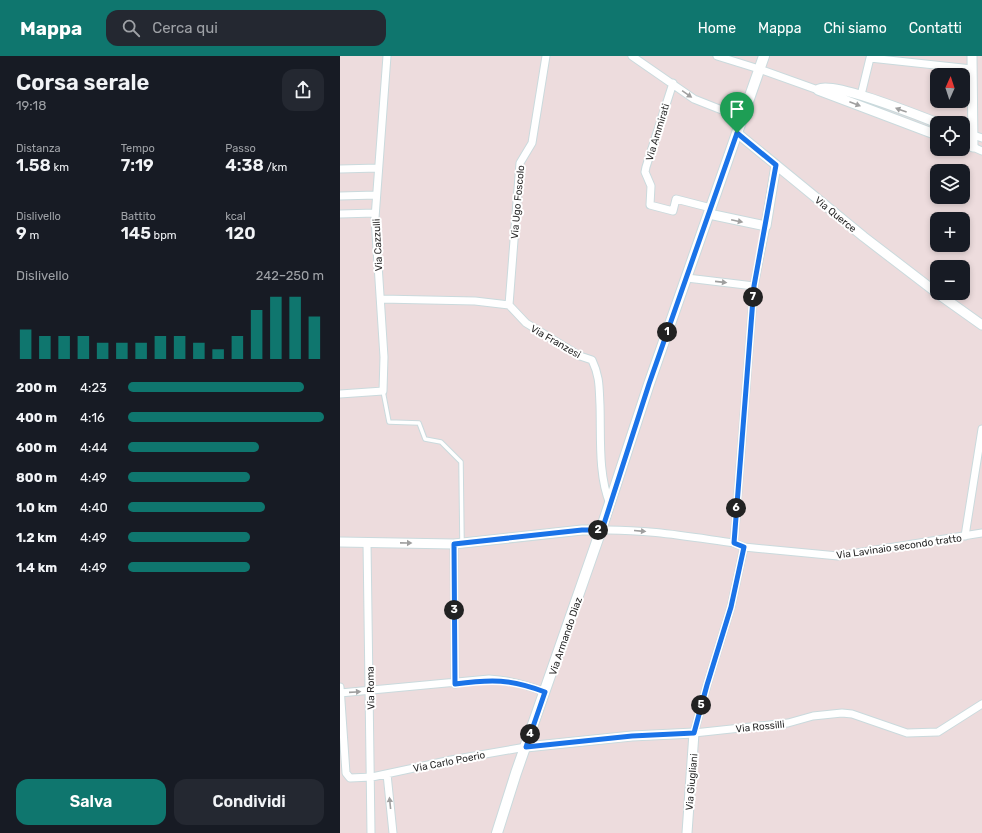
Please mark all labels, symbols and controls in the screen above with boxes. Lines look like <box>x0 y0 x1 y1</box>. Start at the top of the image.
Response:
search box <box>106 10 386 46</box>
text: Mappa <box>20 17 82 40</box>
icon: search <box>120 17 142 39</box>
text: Cerca qui <box>152 19 218 37</box>
text: Home <box>698 20 736 37</box>
text: Mappa <box>758 20 801 37</box>
text: Chi siamo <box>823 20 887 37</box>
text: Contatti <box>909 20 962 37</box>
north arrow <box>930 68 970 108</box>
map controls <box>930 68 970 300</box>
text: Corsa serale <box>16 69 149 96</box>
button: share <box>282 69 324 111</box>
one-way arrow <box>682 89 692 97</box>
pin <box>720 92 754 133</box>
text: 19:18 <box>16 98 46 113</box>
icon: arrive <box>726 98 748 120</box>
street label: Via Ammirati <box>644 102 672 162</box>
one-way arrow <box>849 102 861 108</box>
one-way arrow <box>895 107 907 113</box>
button: locate <box>930 116 970 156</box>
text: Distanza <box>16 142 61 155</box>
text: Tempo <box>121 142 155 155</box>
text: Passo <box>225 142 256 155</box>
text: 1.58 <box>16 155 51 175</box>
text: 7:19 <box>121 155 154 175</box>
text: 4:38 <box>225 155 264 175</box>
text: km <box>51 161 69 174</box>
text: /km <box>264 161 287 174</box>
street label: Via Ugo Foscolo <box>509 164 527 240</box>
button: layers <box>930 164 970 204</box>
street label: Via Querce <box>812 194 859 235</box>
text: Dislivello <box>16 210 61 223</box>
text: Battito <box>121 210 156 223</box>
text: kcal <box>225 210 246 223</box>
button: + <box>930 212 970 252</box>
street label: Via Cazzulli <box>371 218 385 272</box>
one-way arrow <box>731 218 743 224</box>
text: 9 <box>16 223 27 243</box>
text: 145 <box>121 223 151 243</box>
text: 120 <box>225 223 256 243</box>
text: m <box>27 229 39 242</box>
text: bpm <box>151 229 176 242</box>
button: − <box>930 260 970 300</box>
text: Dislivello <box>16 268 69 283</box>
text: 242–250 m <box>256 268 324 283</box>
one-way arrow <box>714 279 727 285</box>
pin: 7 <box>743 287 763 307</box>
text: 7 <box>750 290 756 303</box>
pin: 1 <box>657 322 677 342</box>
street label: Via Franzesi <box>528 323 583 361</box>
text: 1 <box>664 325 670 338</box>
text: 200 m <box>16 380 57 395</box>
text: 4:23 <box>80 380 107 395</box>
text: 400 m <box>16 410 57 425</box>
text: 4:16 <box>80 410 105 425</box>
text: 600 m <box>16 440 57 455</box>
text: 4:44 <box>80 440 108 455</box>
text: 800 m <box>16 470 57 485</box>
text: 4:49 <box>80 470 107 485</box>
pin: 6 <box>726 498 746 518</box>
text: 1.0 km <box>16 500 57 515</box>
text: 4:40 <box>80 500 108 515</box>
text: 6 <box>732 501 740 514</box>
pin: 2 <box>588 520 608 540</box>
text: 2 <box>594 523 602 536</box>
one-way arrow <box>634 528 646 534</box>
text: 1.2 km <box>16 530 57 545</box>
text: 4:49 <box>80 530 107 545</box>
street label: Via Lavinaio secondo tratto <box>836 532 963 562</box>
one-way arrow <box>400 540 413 546</box>
text: 1.4 km <box>16 560 57 575</box>
text: 4:49 <box>80 560 107 575</box>
street label: Via Armando Diaz <box>547 596 585 677</box>
pin: 3 <box>444 600 464 620</box>
text: 3 <box>450 603 458 616</box>
street label: Via Roma <box>365 666 377 710</box>
one-way arrow <box>349 689 361 696</box>
pin: 5 <box>691 695 711 715</box>
text: 5 <box>697 698 705 711</box>
street label: Via Rossilli <box>735 718 785 736</box>
pin: 4 <box>520 724 540 744</box>
text: 4 <box>526 727 534 740</box>
street label: Via Carlo Poerio <box>412 749 486 775</box>
street label: Via Giugliani <box>684 753 700 811</box>
button: Salva <box>16 779 166 825</box>
button: Condividi <box>174 779 324 825</box>
one-way arrow <box>386 797 393 809</box>

